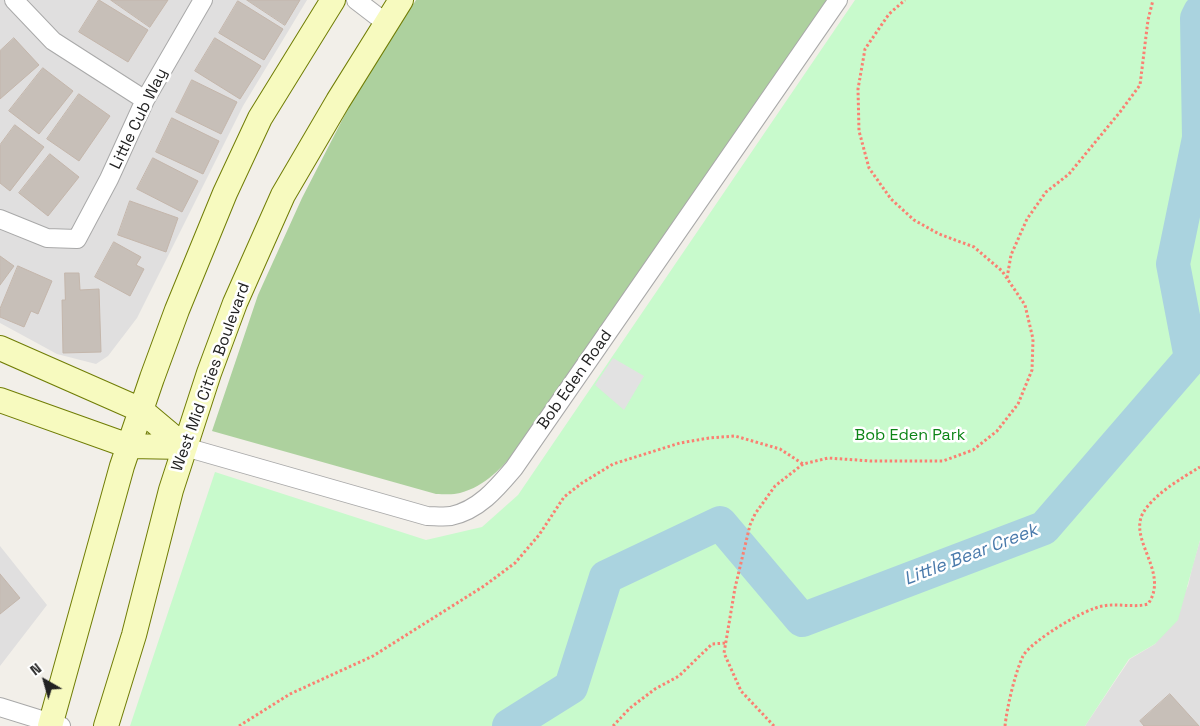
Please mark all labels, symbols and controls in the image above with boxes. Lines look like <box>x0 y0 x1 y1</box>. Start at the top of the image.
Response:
street label: Little Cub Way <box>106 65 172 173</box>
street label: West Mid Cities Boulevard <box>168 280 254 474</box>
street label: Bob Eden Road <box>534 327 616 433</box>
park label: Bob Eden Park <box>855 426 965 446</box>
water label: Little Bear Creek <box>901 520 1041 590</box>
north arrow <box>20 656 70 706</box>
text: N <box>27 659 45 679</box>

